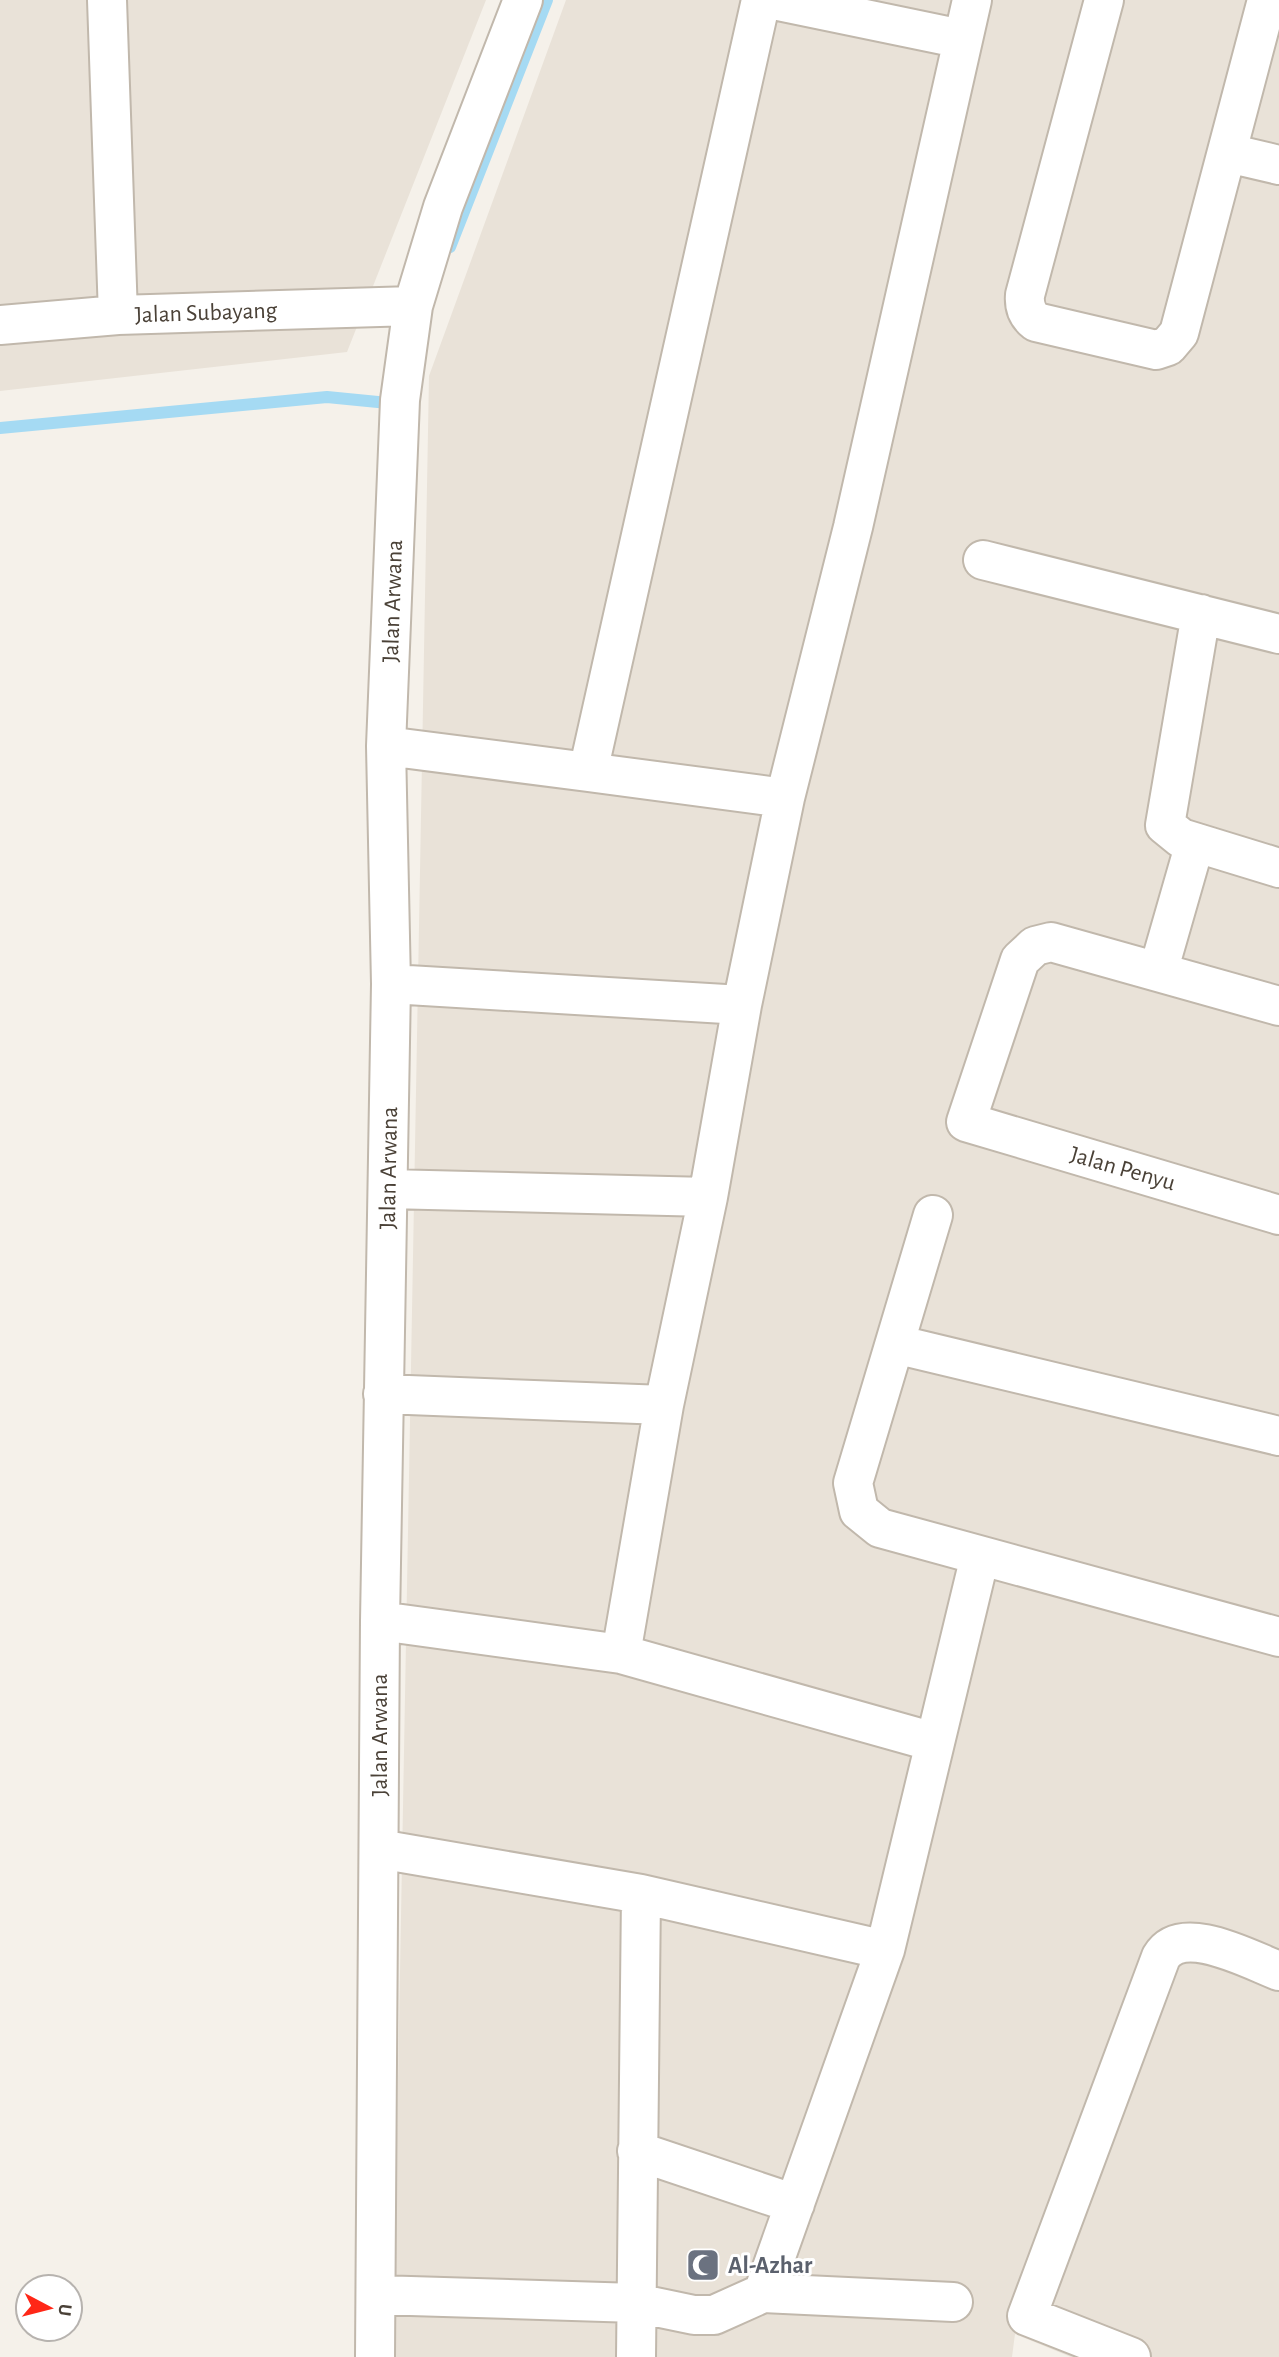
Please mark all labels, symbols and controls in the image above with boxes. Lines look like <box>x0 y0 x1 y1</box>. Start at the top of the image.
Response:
street label: Jalan Subayang <box>134 299 278 327</box>
street label: Jalan Arwana <box>379 539 407 663</box>
street label: Jalan Arwana <box>376 1106 402 1230</box>
street label: Jalan Penyu <box>1067 1143 1178 1195</box>
street label: Jalan Arwana <box>368 1674 392 1796</box>
mosque icon: Al-Azhar <box>684 2246 722 2284</box>
place label: Al-Azhar <box>728 2254 813 2278</box>
north arrow <box>14 2273 84 2343</box>
text: U <box>54 2303 75 2317</box>

